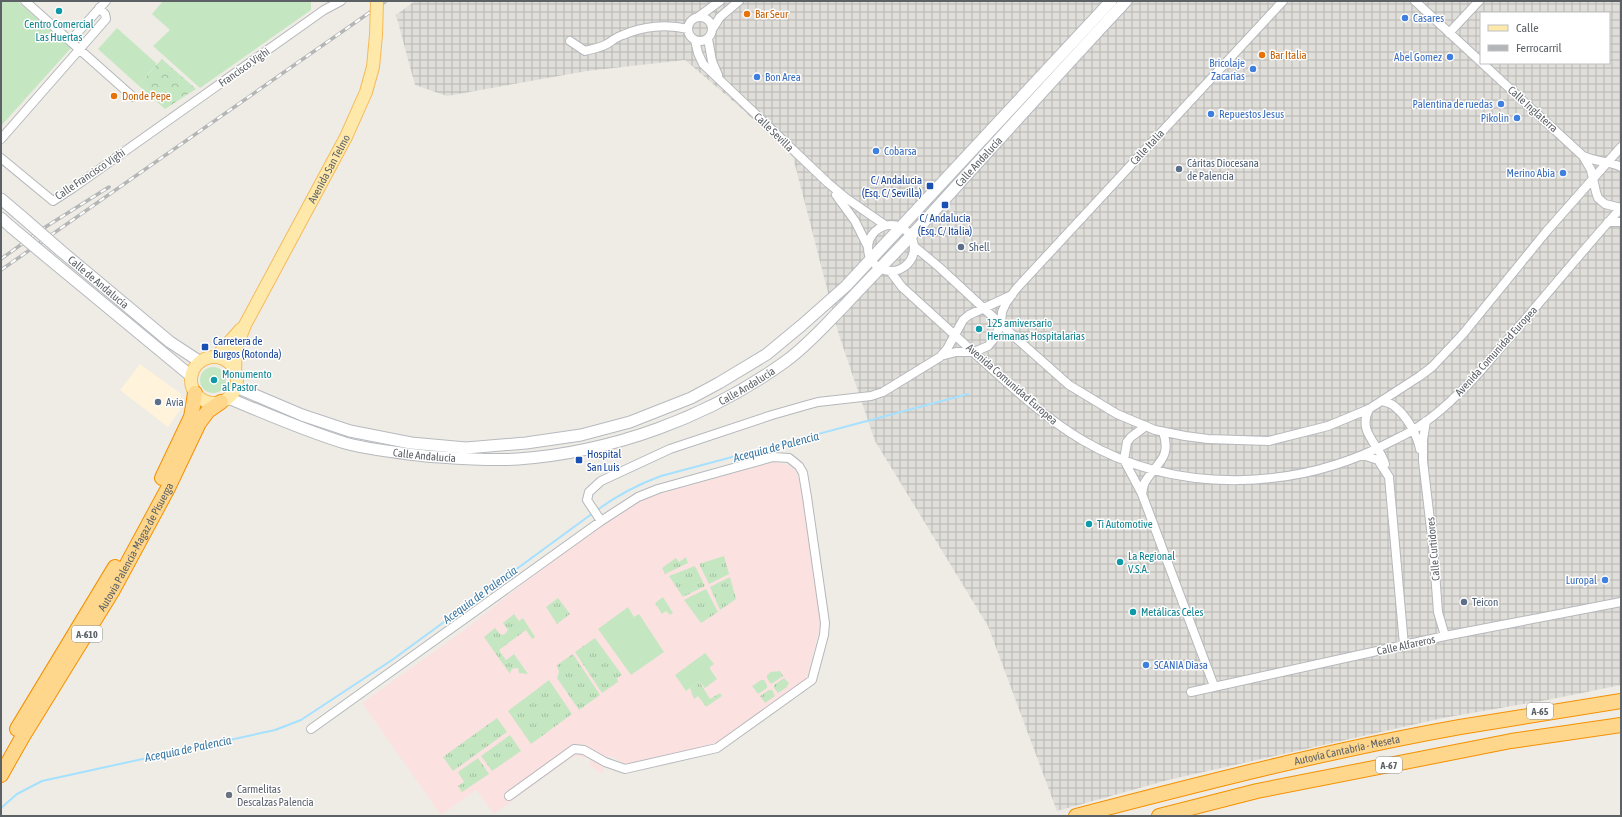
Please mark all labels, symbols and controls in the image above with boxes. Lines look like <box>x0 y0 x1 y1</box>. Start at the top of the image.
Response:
marker: Centro Comercial Las Huertas <box>54 6 64 16</box>
place label: Bar Seur <box>755 8 789 20</box>
marker: Bar Seur <box>742 9 752 19</box>
place label: Casares <box>1413 12 1444 24</box>
legend <box>1480 12 1610 64</box>
marker: Casares <box>1400 13 1410 23</box>
place label: Centro Comercial Las Huertas <box>24 18 94 43</box>
text: Calle <box>1516 21 1539 35</box>
text: Ferrocarril <box>1516 41 1563 55</box>
street label: Francisco Vighi <box>216 45 272 89</box>
place label: Bar Italia <box>1270 49 1307 61</box>
marker: Bar Italia <box>1257 50 1267 60</box>
place label: Abel Gomez <box>1394 51 1442 63</box>
marker: Abel Gomez <box>1445 52 1455 62</box>
place label: Bricolaje Zacarias <box>1209 57 1245 82</box>
marker: Bricolaje Zacarias <box>1248 64 1258 74</box>
place label: Bon Area <box>765 71 801 83</box>
marker: Bon Area <box>752 72 762 82</box>
street label: Calle Inglaterra <box>1506 84 1560 134</box>
place label: Donde Pepe <box>122 90 171 102</box>
marker: Donde Pepe <box>109 91 119 101</box>
place label: Palentina de ruedas <box>1413 98 1493 110</box>
marker: Palentina de ruedas <box>1496 99 1506 109</box>
place label: Repuestos Jesus <box>1219 108 1284 120</box>
marker: Repuestos Jesus <box>1206 109 1216 119</box>
street label: Calle Sevilla <box>752 110 796 154</box>
place label: Pikolin <box>1481 112 1509 124</box>
marker: Pikolin <box>1512 113 1522 123</box>
street label: Calle Italia <box>1128 127 1166 167</box>
street label: Avenida San Telmo <box>306 132 352 205</box>
street label: Calle Andalucía <box>953 134 1004 189</box>
place label: Cobarsa <box>884 145 917 157</box>
street label: Calle Francisco Vighi <box>53 146 127 202</box>
marker: Cobarsa <box>871 146 881 156</box>
place label: Cáritas Diocesana de Palencia <box>1187 157 1259 182</box>
marker: Cáritas Diocesana de Palencia <box>1174 164 1184 174</box>
place label: Merino Abia <box>1507 167 1555 179</box>
marker: Merino Abia <box>1558 168 1568 178</box>
place label: C/ Andalucía (Esq. C/ Sevilla) <box>862 174 922 199</box>
marker: C/ Andalucía (Esq. C/ Sevilla) <box>925 181 935 191</box>
marker: C/ Andalucía (Esq. C/ Italia) <box>940 200 950 210</box>
place label: C/ Andalucía (Esq. C/ Italia) <box>918 212 973 237</box>
place label: Shell <box>969 241 990 253</box>
marker: Shell <box>956 242 966 252</box>
street label: Calle de Andalucía <box>66 253 131 311</box>
street label: Avenida Comunidad Europea <box>1453 304 1539 398</box>
place label: 125 amiversario Hermanas Hospitalarias <box>987 317 1085 342</box>
marker: 125 amiversario Hermanas Hospitalarias <box>974 324 984 334</box>
place label: Carretera de Burgos (Rotonda) <box>213 335 282 360</box>
street label: Avenida Comunidad Europea <box>964 341 1060 427</box>
marker: Carretera de Burgos (Rotonda) <box>200 342 210 352</box>
street label: Calle Andalucía <box>717 365 777 407</box>
place label: Monumento al Pastor <box>222 368 272 393</box>
marker: Monumento al Pastor <box>209 375 219 385</box>
place label: Avia <box>166 396 184 408</box>
marker: Avia <box>153 397 163 407</box>
water label: Acequia de Palencia <box>731 429 821 465</box>
street label: Calle Andalucía <box>392 446 456 464</box>
place label: Hospital San Luis <box>587 448 621 473</box>
marker: Hospital San Luis <box>574 455 584 465</box>
street label: Autovía Palencia-Magaz de Pisuerga <box>96 481 176 613</box>
street label: Calle Curtidores <box>1424 517 1442 581</box>
place label: Ti Automotive <box>1097 518 1153 530</box>
marker: Ti Automotive <box>1084 519 1094 529</box>
place label: La Regional V.S.A. <box>1128 550 1175 575</box>
marker: La Regional V.S.A. <box>1115 557 1125 567</box>
water label: Acequia de Palencia <box>439 563 520 627</box>
place label: Luropal <box>1566 574 1597 586</box>
marker: Luropal <box>1600 575 1610 585</box>
place label: Teicon <box>1472 596 1498 608</box>
marker: Teicon <box>1459 597 1469 607</box>
place label: Metálicas Celes <box>1141 606 1203 618</box>
marker: Metálicas Celes <box>1128 607 1138 617</box>
road number: A-610 <box>72 626 102 642</box>
street label: Calle Alfareros <box>1376 633 1436 657</box>
place label: SCANIA Diasa <box>1154 659 1208 671</box>
marker: SCANIA Diasa <box>1141 660 1151 670</box>
road number: A-65 <box>1527 703 1553 719</box>
water label: Acequia de Palencia <box>142 733 233 765</box>
street label: Autovía Cantabria - Meseta <box>1293 733 1401 767</box>
road number: A-67 <box>1376 757 1402 773</box>
place label: Carmelitas Descalzas Palencia <box>237 783 314 808</box>
marker: Carmelitas Descalzas Palencia <box>224 790 234 800</box>

